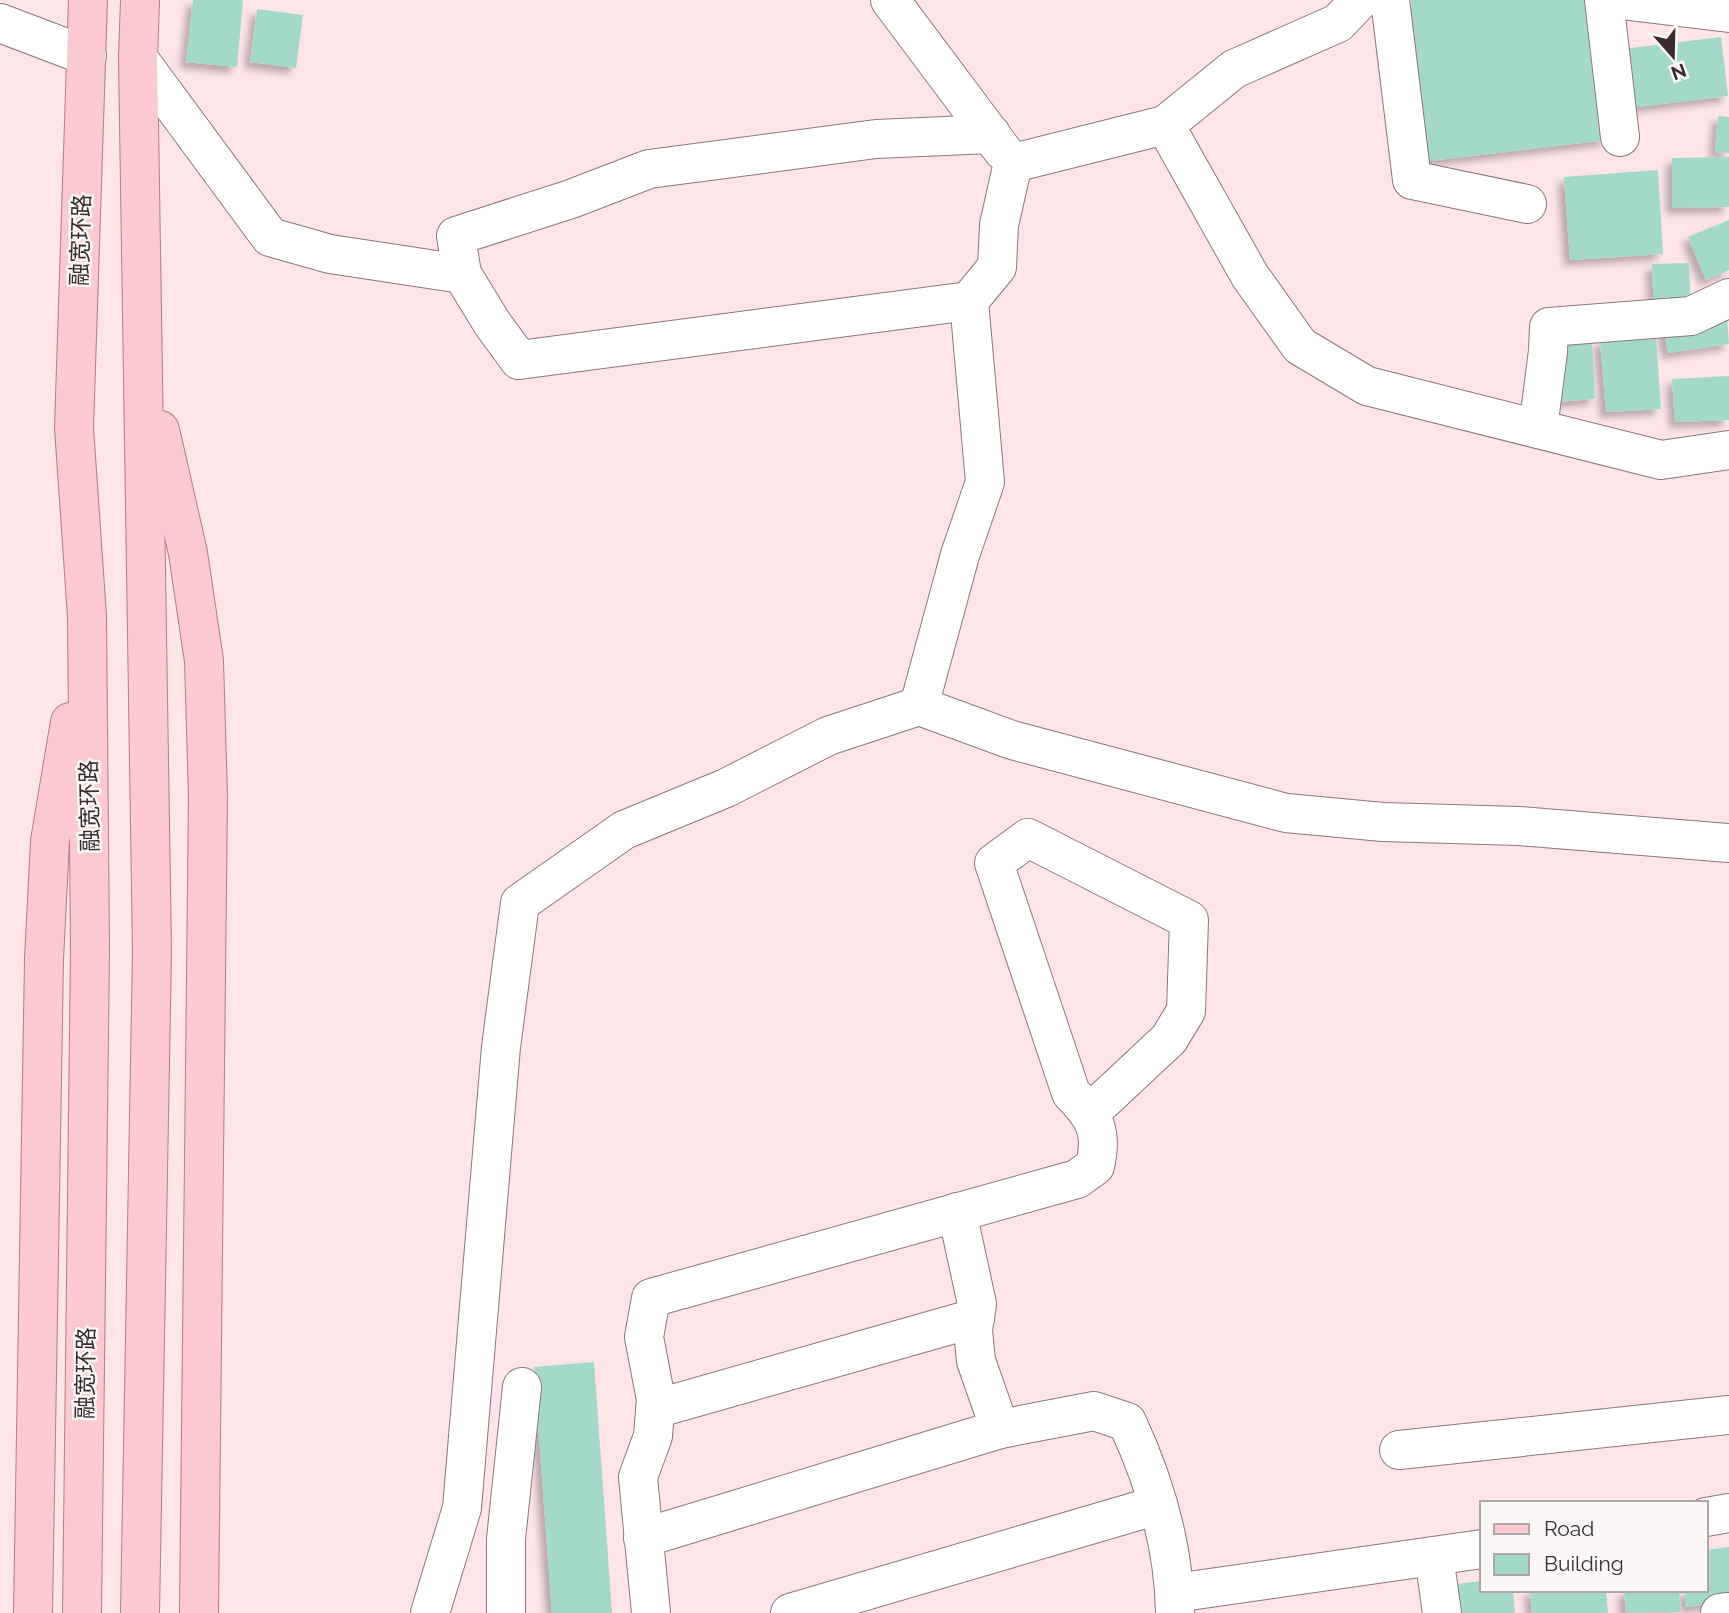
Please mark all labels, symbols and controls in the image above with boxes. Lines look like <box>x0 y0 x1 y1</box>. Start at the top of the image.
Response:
north arrow <box>1638 21 1708 91</box>
text: N <box>1668 59 1689 85</box>
street label: 融宽环路 <box>65 194 95 286</box>
street label: 融宽环路 <box>75 760 103 852</box>
street label: 融宽环路 <box>71 1327 99 1419</box>
legend <box>1480 1501 1708 1592</box>
text: Road <box>1544 1516 1594 1541</box>
text: Building <box>1544 1551 1624 1576</box>

